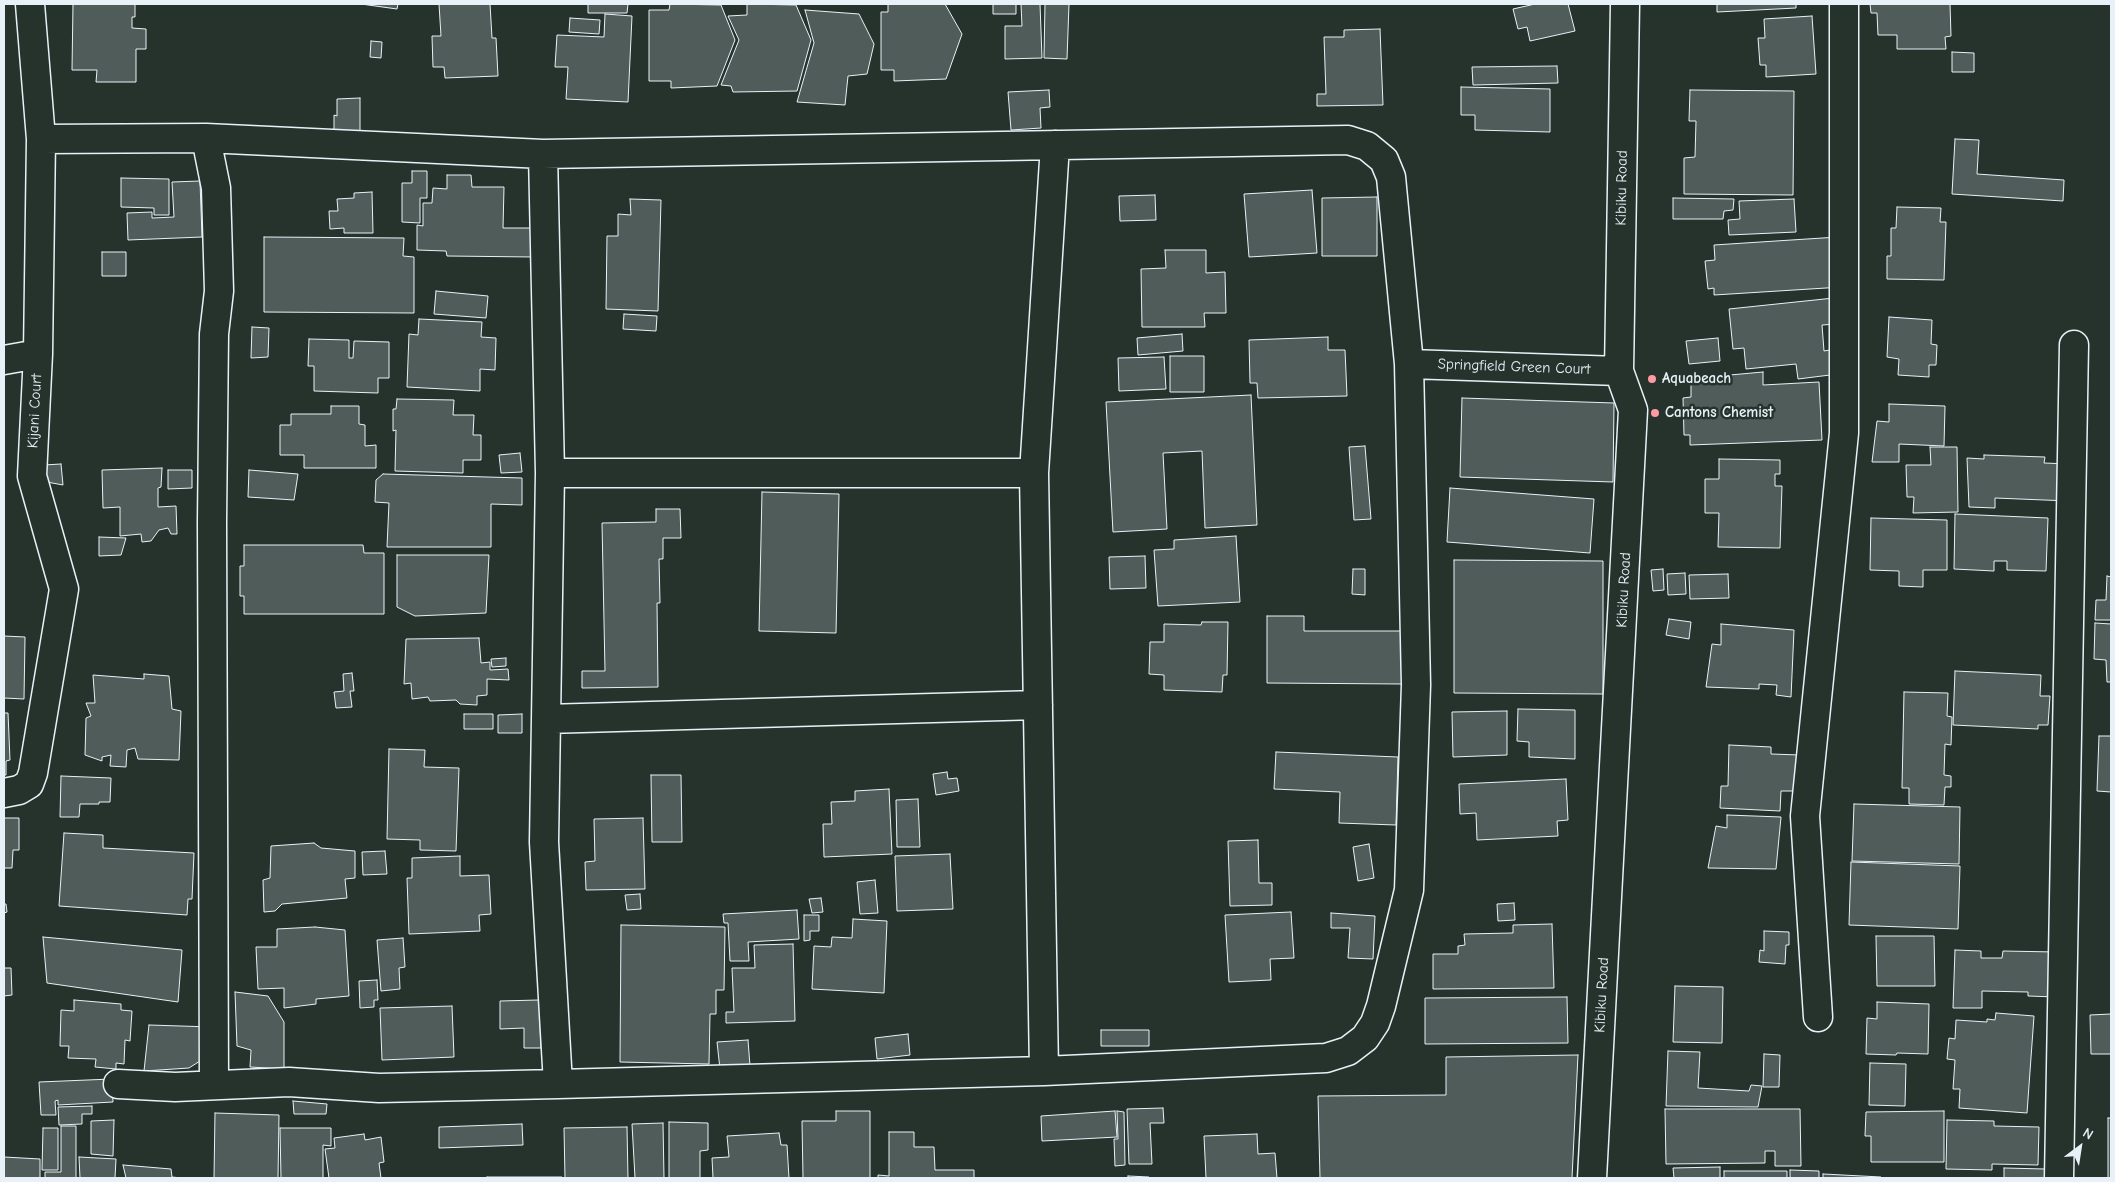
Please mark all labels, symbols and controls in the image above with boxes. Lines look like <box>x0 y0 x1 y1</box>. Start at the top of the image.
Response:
street label: Kibiku Road <box>1612 150 1632 226</box>
street label: Springfield Green Court <box>1437 355 1591 379</box>
place label: Aquabeach <box>1662 370 1731 388</box>
street label: Kijani Court <box>24 373 46 449</box>
marker: Aquabeach <box>1646 373 1658 385</box>
place label: Cantons Chemist <box>1665 404 1773 422</box>
marker: Cantons Chemist <box>1649 407 1661 419</box>
street label: Kibiku Road <box>1613 552 1635 628</box>
street label: Kibiku Road <box>1591 957 1613 1033</box>
north arrow <box>2055 1122 2105 1172</box>
text: N <box>2080 1124 2096 1143</box>

